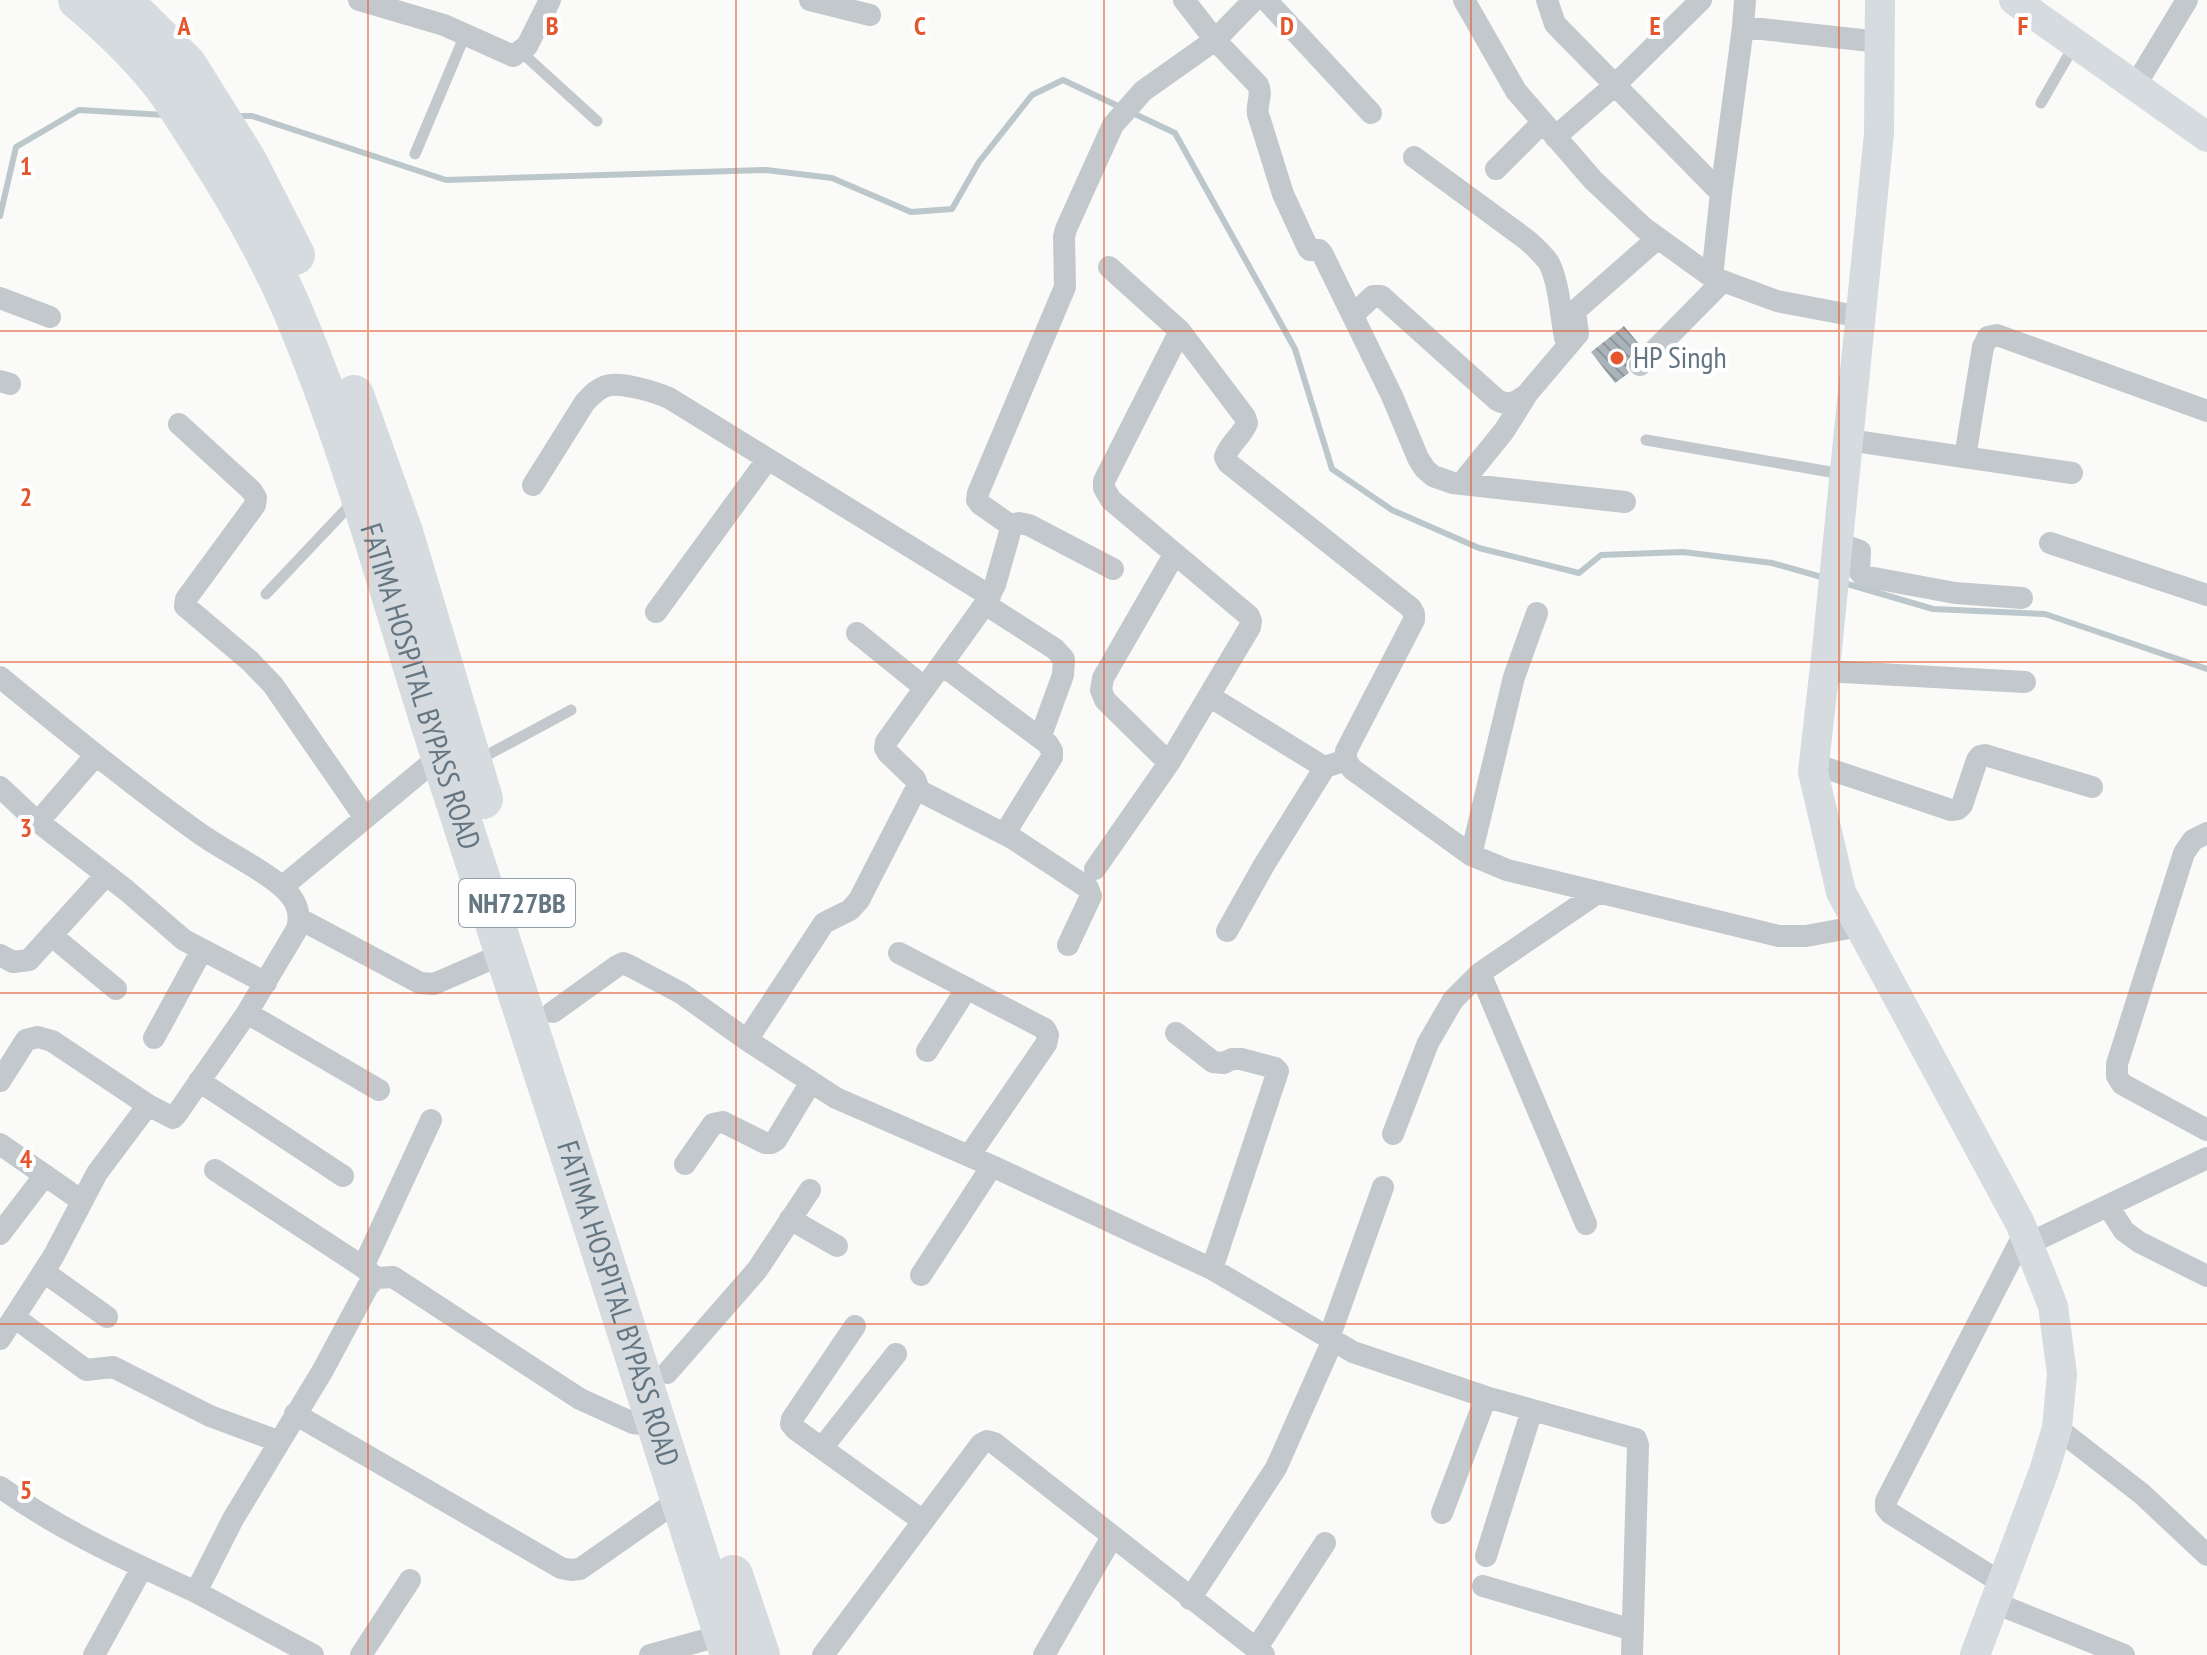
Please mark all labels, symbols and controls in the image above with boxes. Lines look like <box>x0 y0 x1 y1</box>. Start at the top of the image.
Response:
text: A <box>176 9 191 42</box>
text: B <box>546 9 559 42</box>
text: C <box>914 9 926 42</box>
text: D <box>1280 9 1294 42</box>
text: E <box>1649 9 1661 42</box>
text: F <box>2018 9 2029 42</box>
text: 1 <box>20 149 32 182</box>
place label: HP Singh <box>1633 337 1727 376</box>
marker: HP Singh <box>1608 349 1626 367</box>
text: 2 <box>20 480 32 513</box>
street label: FATIMA HOSPITAL BYPASS ROAD <box>352 518 491 854</box>
text: 3 <box>20 811 32 844</box>
road number: NH727BB <box>459 879 575 927</box>
street label: FATIMA HOSPITAL BYPASS ROAD <box>549 1136 690 1471</box>
text: 4 <box>20 1142 33 1175</box>
text: 5 <box>20 1473 32 1506</box>

